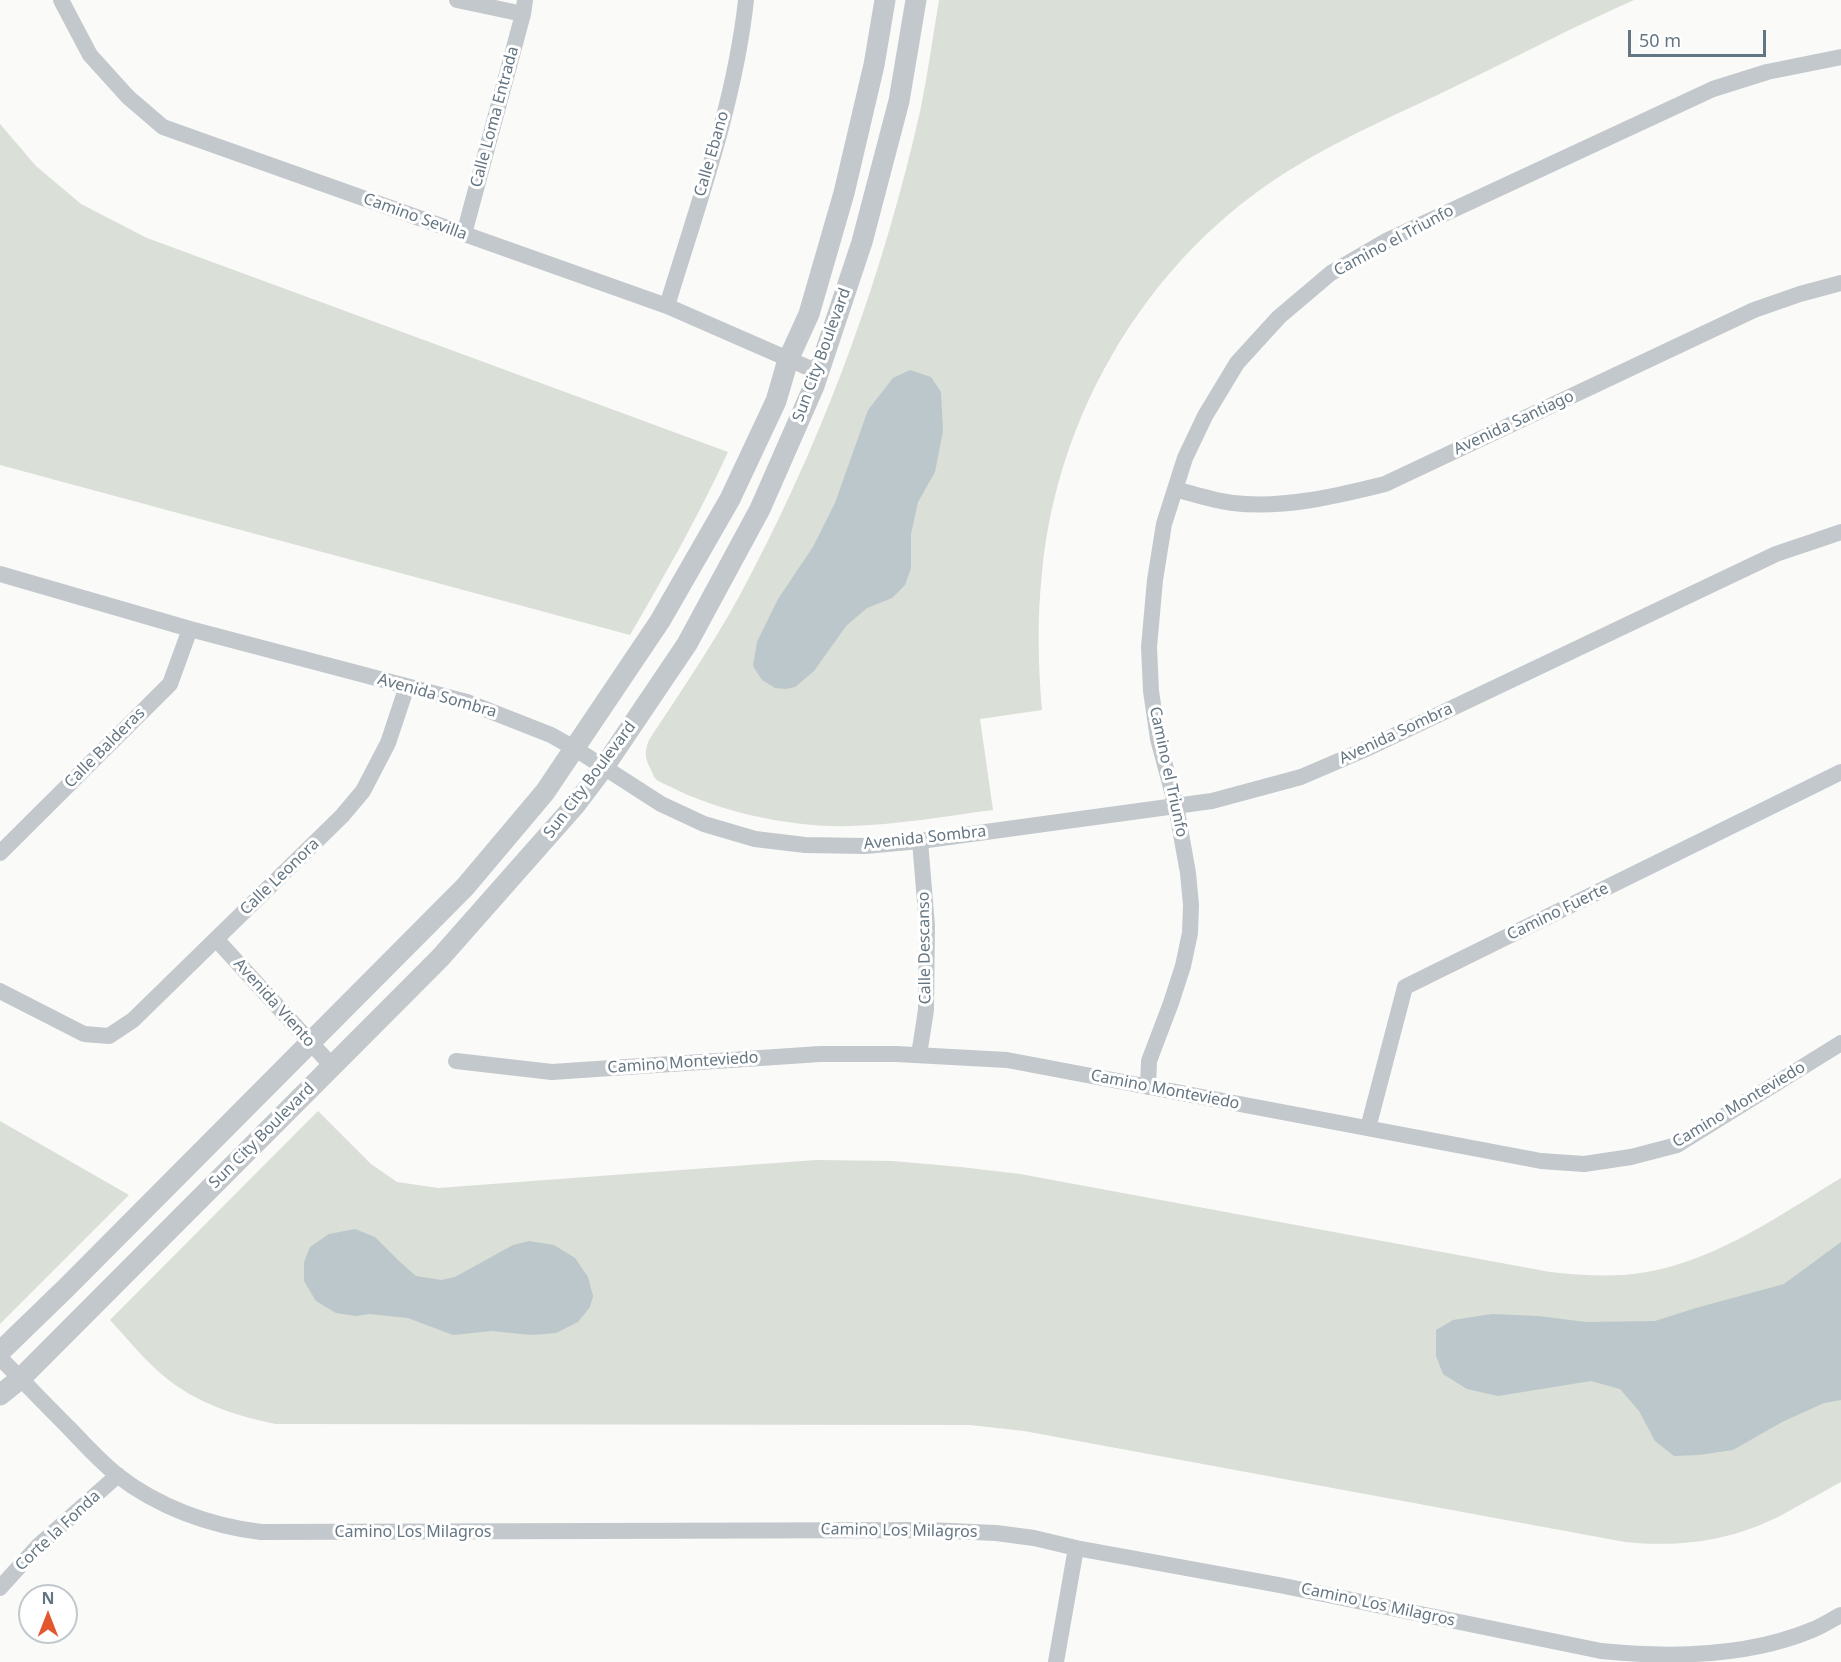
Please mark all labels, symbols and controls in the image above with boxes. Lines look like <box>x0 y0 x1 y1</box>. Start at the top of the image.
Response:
scale bar <box>1631 18 1769 56</box>
text: 50 m <box>1639 28 1681 52</box>
street label: Calle Loma Entrada <box>467 44 523 190</box>
street label: Calle Ebano <box>691 109 733 199</box>
street label: Camino Sevilla <box>361 189 469 245</box>
street label: Camino el Triunfo <box>1331 201 1457 281</box>
street label: Sun City Boulevard <box>789 285 855 425</box>
street label: Avenida Santiago <box>1451 387 1577 459</box>
street label: Avenida Sombra <box>375 670 499 722</box>
street label: Avenida Sombra <box>1336 699 1456 769</box>
street label: Calle Balderas <box>61 704 149 792</box>
street label: Camino el Triunfo <box>1145 705 1191 839</box>
street label: Sun City Boulevard <box>540 718 640 842</box>
street label: Avenida Sombra <box>863 822 987 854</box>
street label: Calle Leonora <box>236 835 324 919</box>
street label: Camino Fuerte <box>1504 879 1612 945</box>
street label: Calle Descanso <box>914 891 936 1005</box>
street label: Avenida Viento <box>229 955 319 1051</box>
street label: Camino Monteviedo <box>607 1048 759 1078</box>
street label: Camino Monteviedo <box>1669 1058 1809 1152</box>
street label: Camino Monteviedo <box>1089 1066 1241 1114</box>
street label: Sun City Boulevard <box>205 1079 319 1193</box>
street label: Corte la Fonda <box>11 1487 105 1575</box>
street label: Camino Los Milagros <box>820 1520 978 1542</box>
street label: Camino Los Milagros <box>334 1522 492 1542</box>
street label: Camino Los Milagros <box>1299 1579 1457 1631</box>
north arrow <box>18 1584 78 1644</box>
text: N <box>41 1587 55 1609</box>

